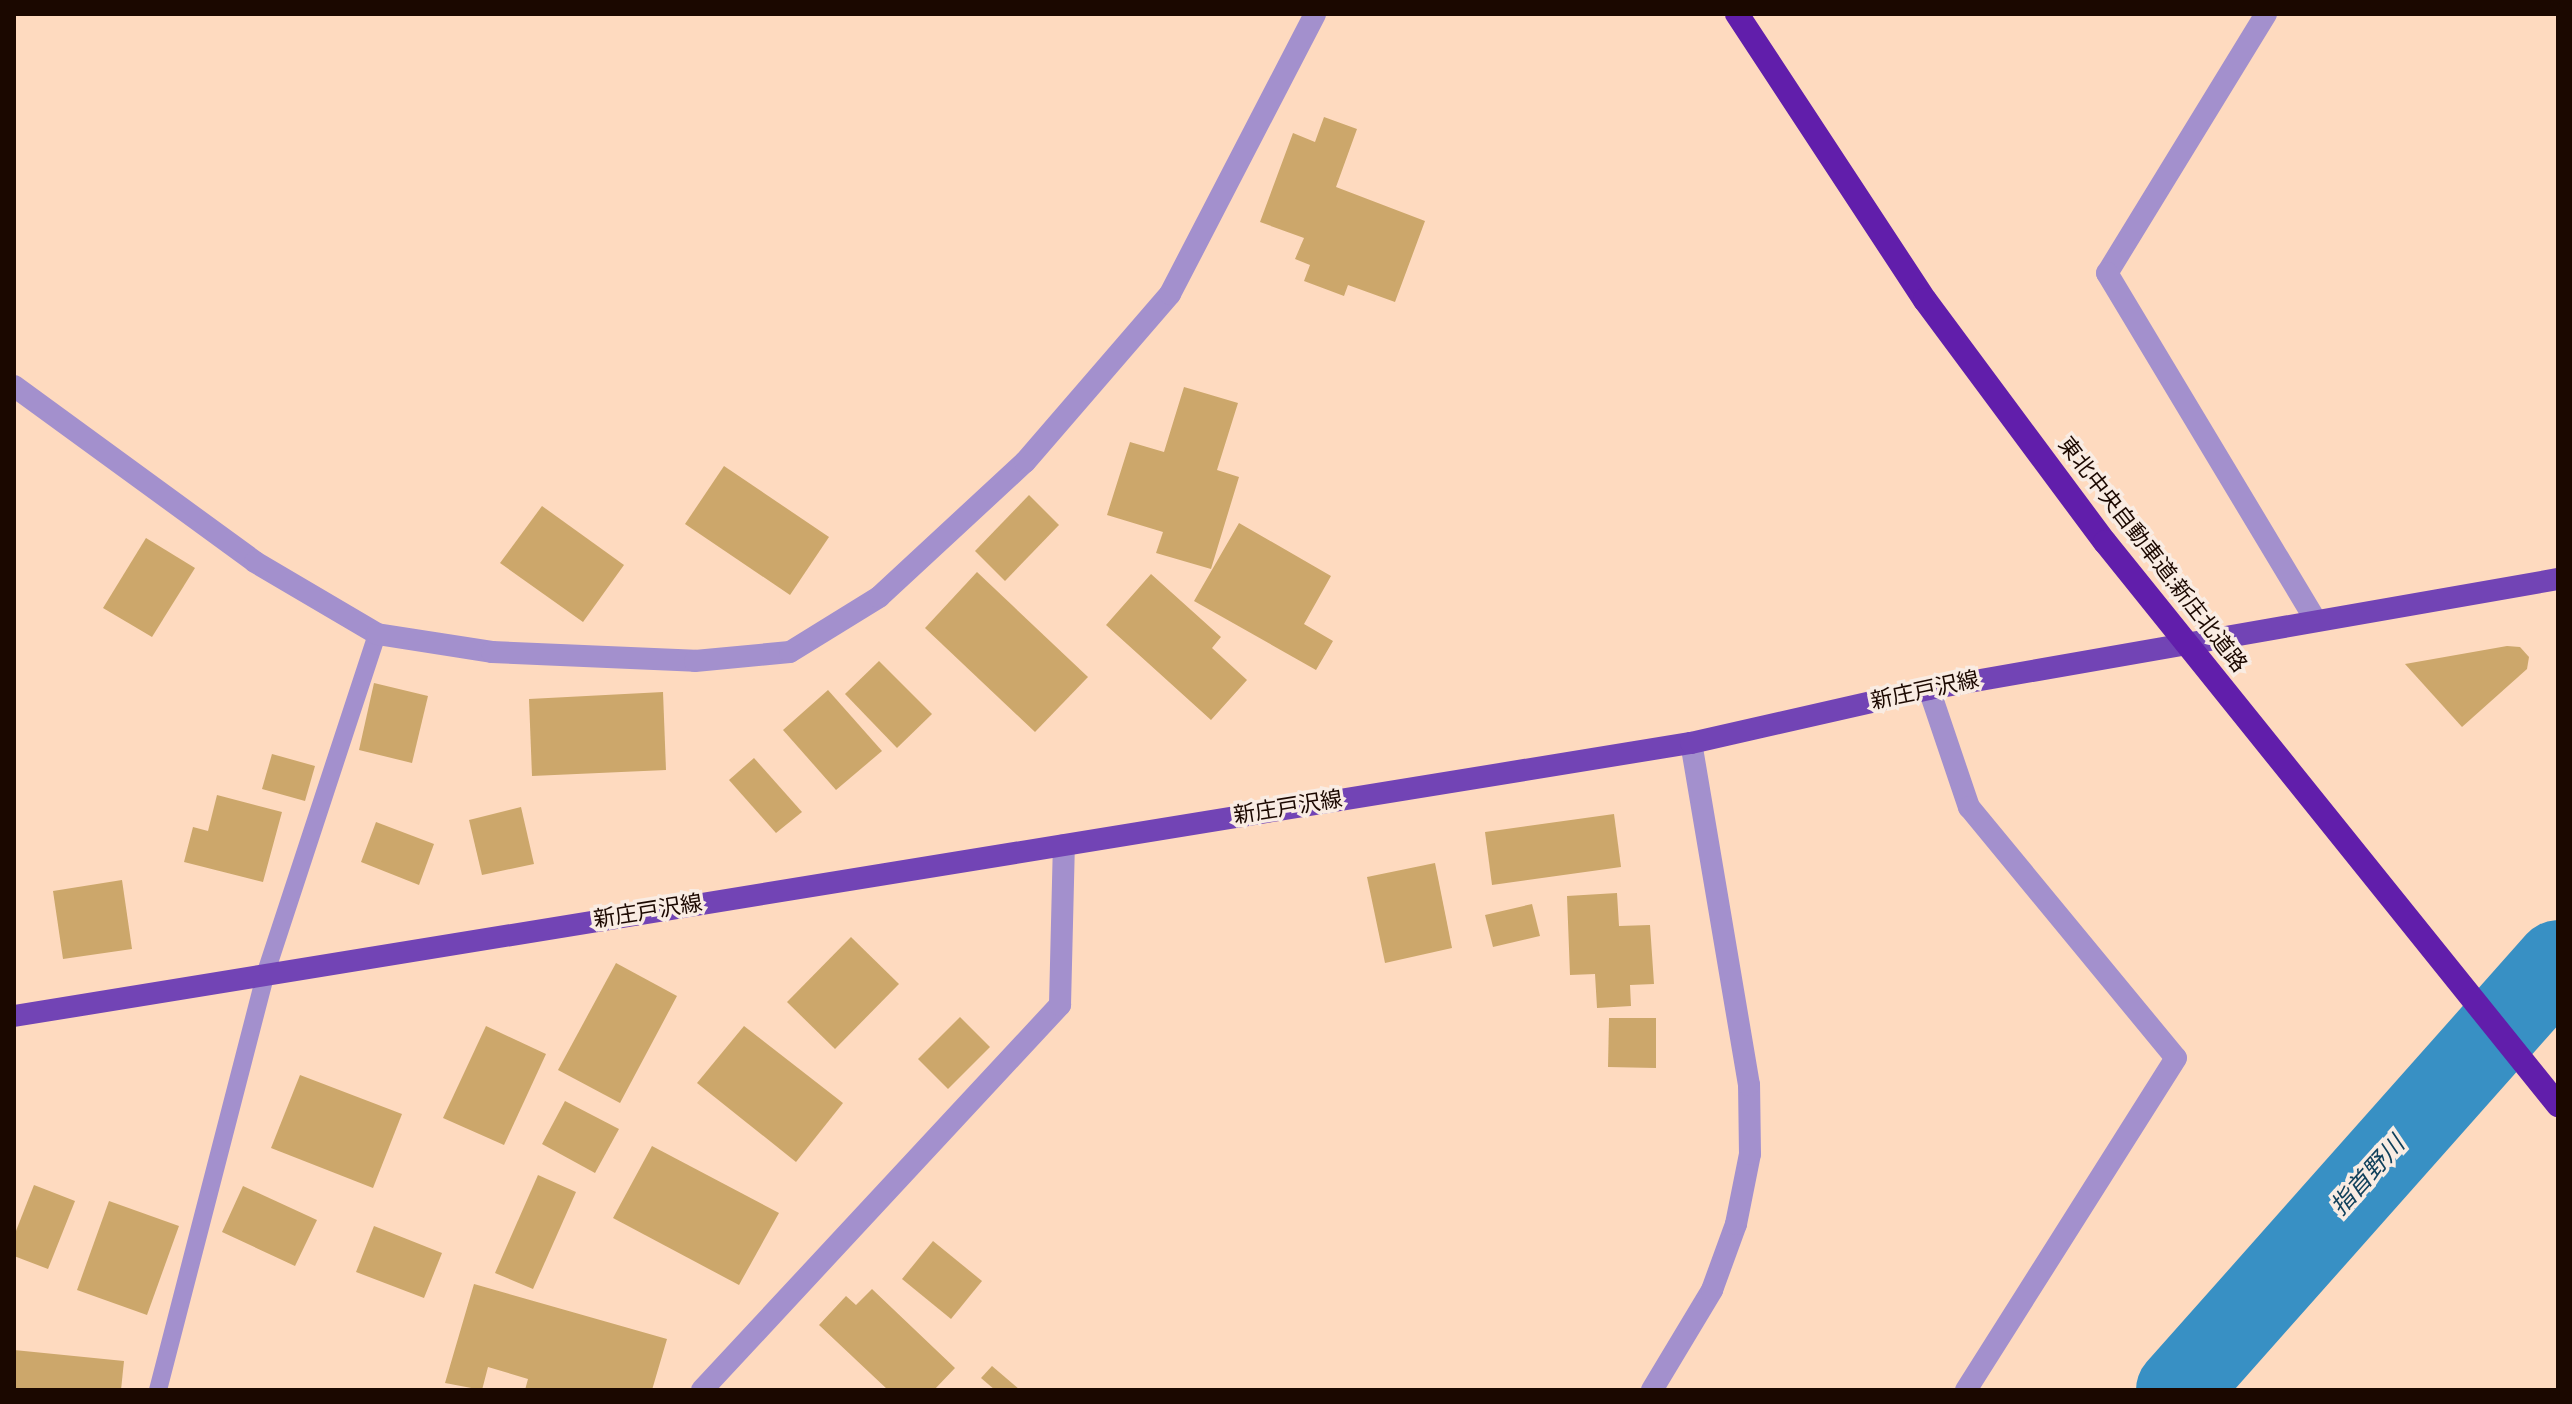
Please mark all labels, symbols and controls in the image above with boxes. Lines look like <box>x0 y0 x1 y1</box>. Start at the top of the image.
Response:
street label: 東北中央自動車道;新庄北道路 <box>2052 432 2252 678</box>
street label: 新庄戸沢線 <box>1868 667 1982 715</box>
street label: 新庄戸沢線 <box>1232 786 1344 830</box>
street label: 新庄戸沢線 <box>592 890 704 934</box>
water label: 指首野川 <box>2325 1131 2411 1221</box>

